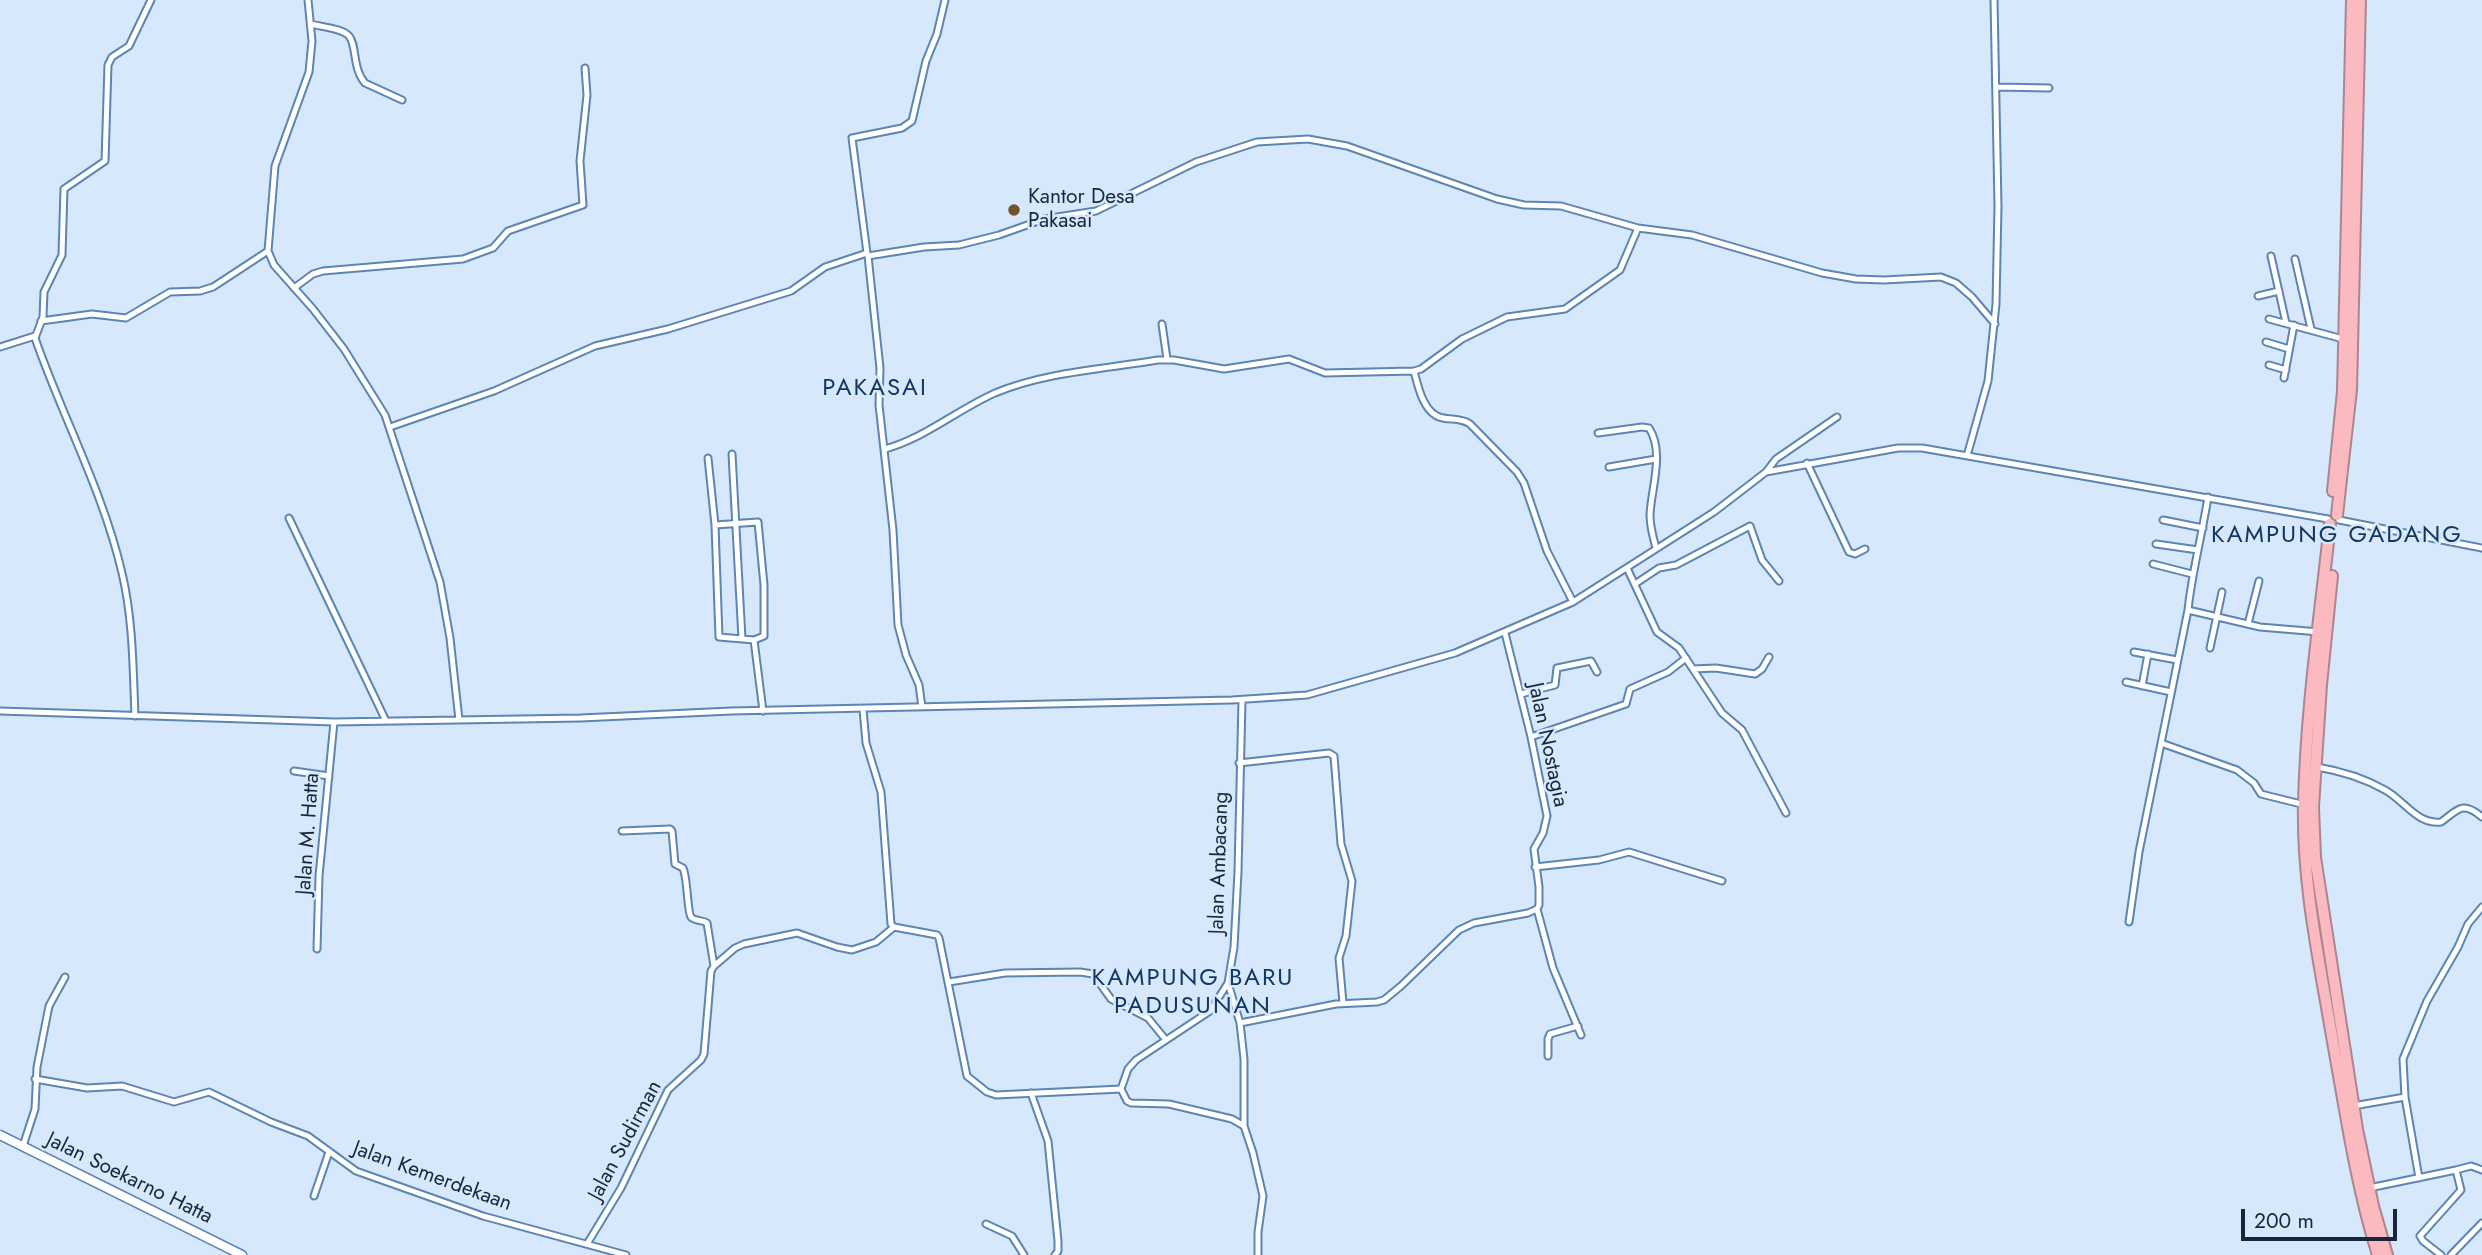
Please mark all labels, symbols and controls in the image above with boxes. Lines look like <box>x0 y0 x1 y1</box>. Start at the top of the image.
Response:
place label: Kantor Desa Pakasai <box>1028 185 1135 235</box>
marker: Kantor Desa Pakasai <box>1006 202 1022 218</box>
district label: PAKASAI <box>823 375 927 403</box>
district label: KAMPUNG GADANG <box>2213 522 2461 550</box>
street label: Jalan Nostagia <box>1522 681 1572 809</box>
street label: Jalan M. Hatta <box>292 772 326 896</box>
street label: Jalan Ambacang <box>1205 791 1235 935</box>
district label: KAMPUNG BARU PADUSUNAN <box>1093 965 1293 1021</box>
street label: Jalan Sudirman <box>584 1077 668 1205</box>
street label: Jalan Soekarno Hatta <box>42 1128 216 1230</box>
street label: Jalan Kemerdekaan <box>349 1137 515 1217</box>
scale bar <box>2244 1196 2400 1240</box>
text: 200 m <box>2254 1206 2314 1236</box>

